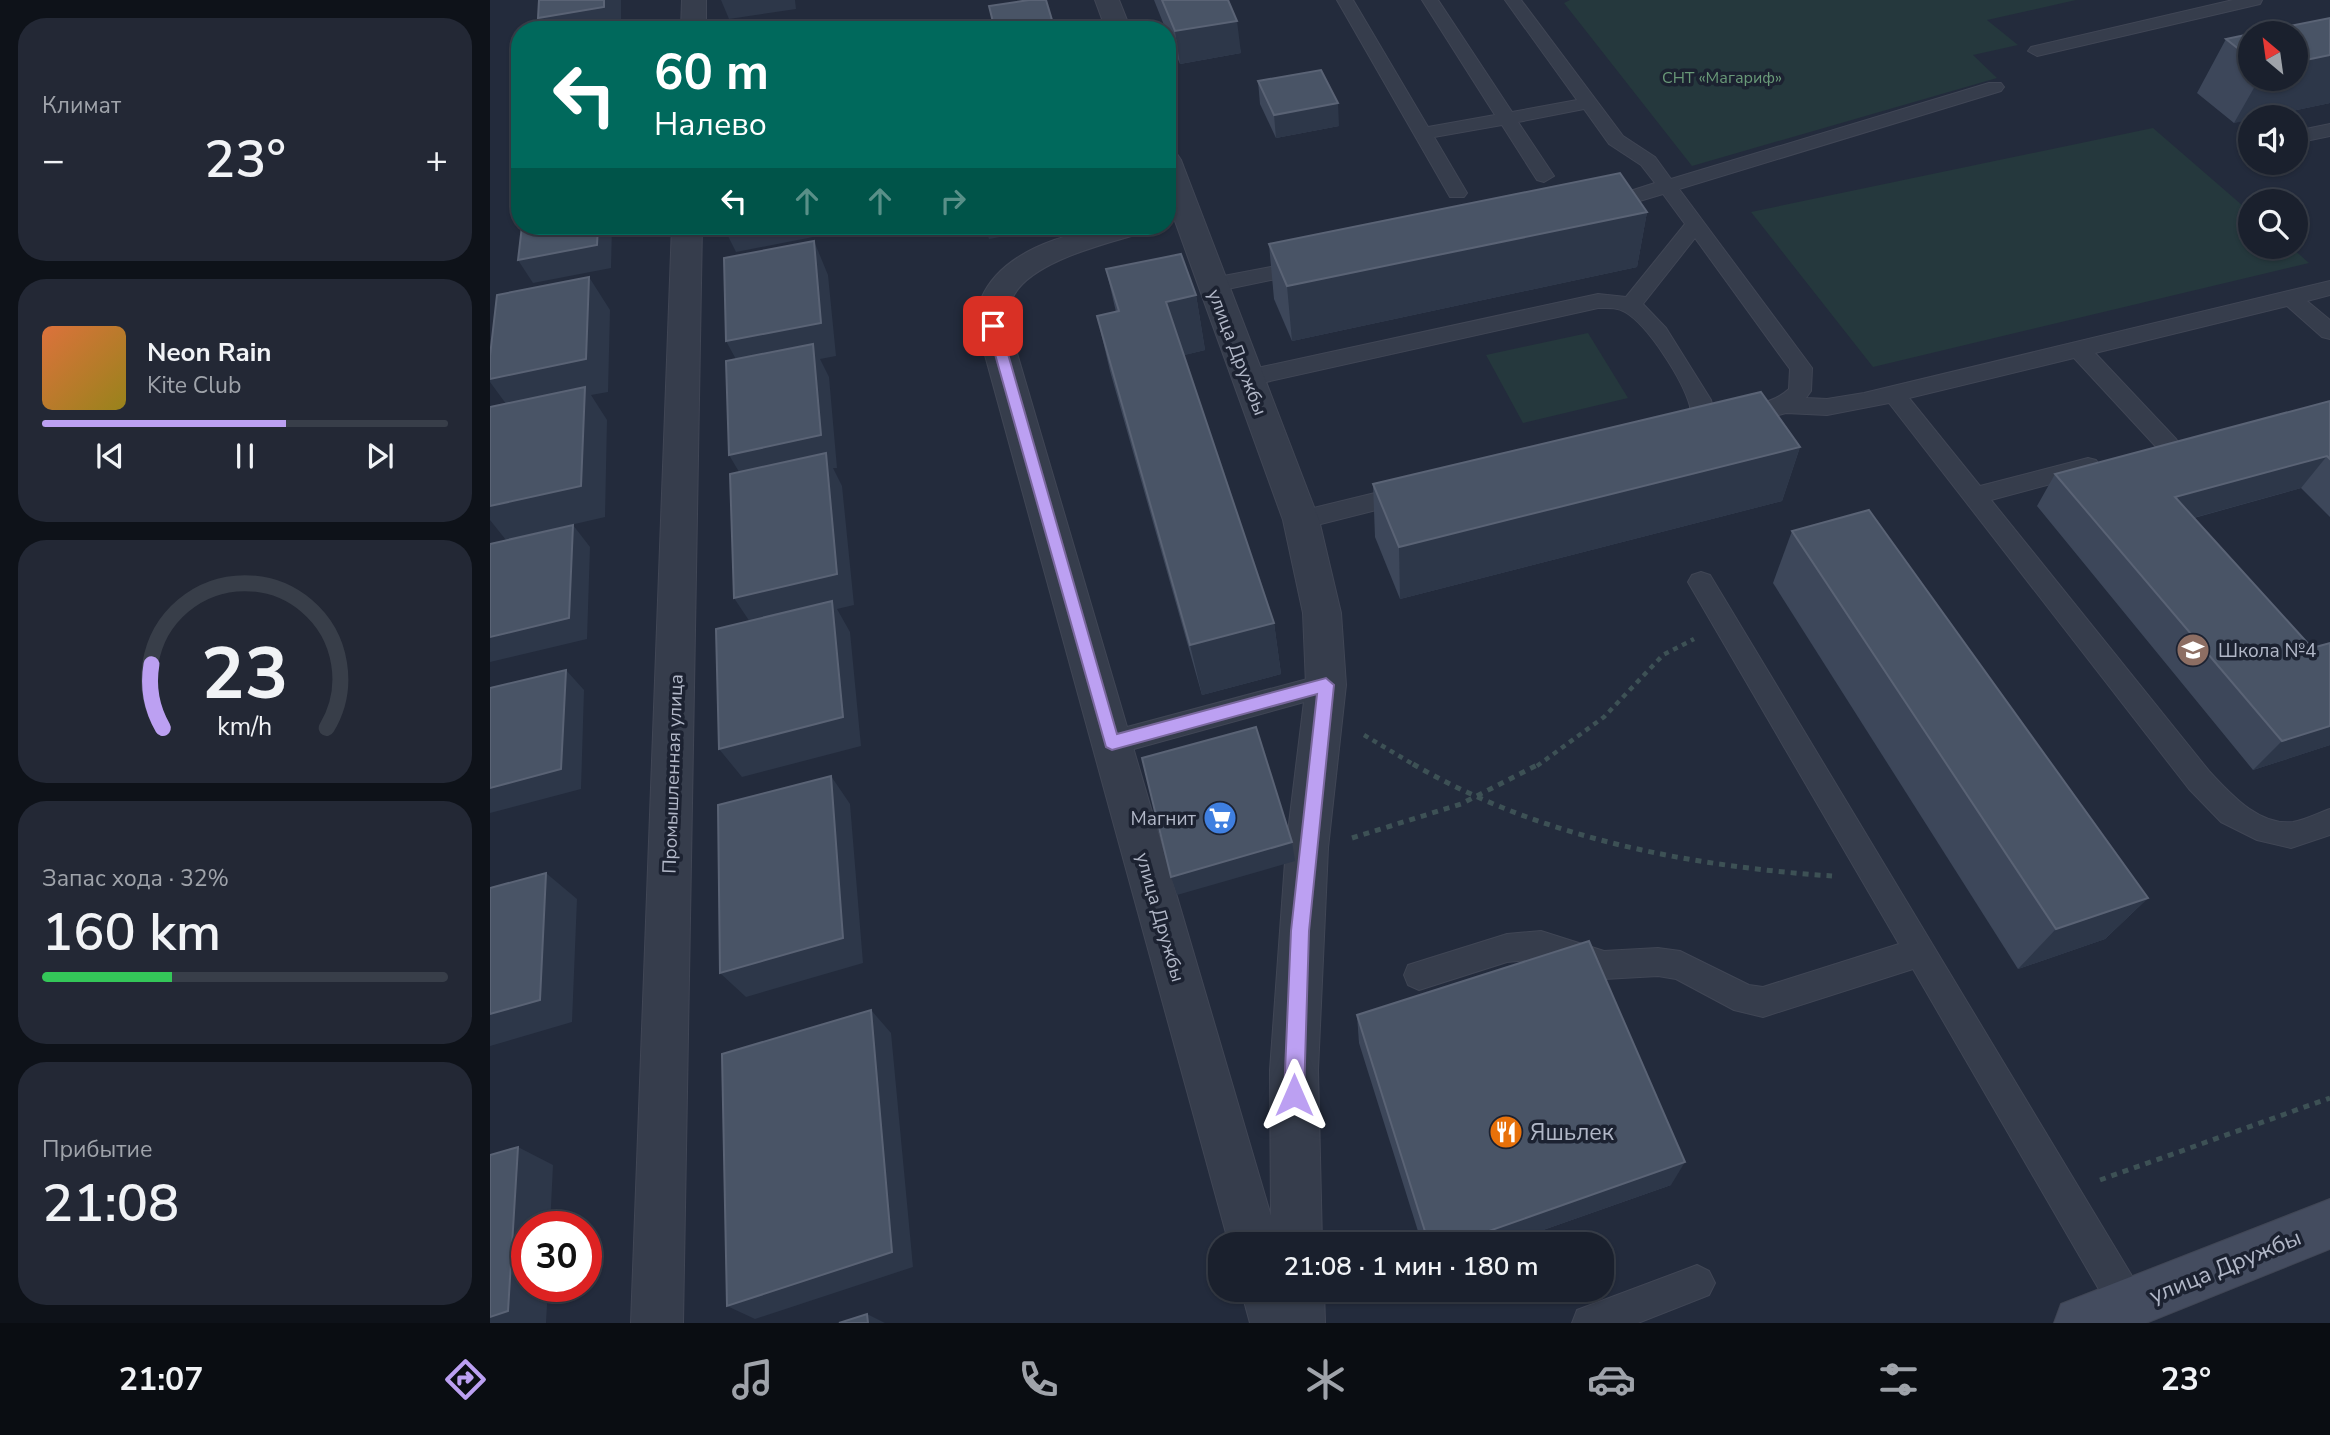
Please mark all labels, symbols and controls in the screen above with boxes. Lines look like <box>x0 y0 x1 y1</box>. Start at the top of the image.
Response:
north arrow <box>2238 21 2308 91</box>
map controls <box>2238 21 2308 259</box>
text: 60 m <box>654 39 769 106</box>
icon: left <box>539 49 630 140</box>
park label: СНТ «Магариф» <box>1662 67 1782 89</box>
text: Климат <box>42 90 121 121</box>
text: Налево <box>654 103 767 146</box>
button: sound <box>2238 105 2308 175</box>
text: 23° <box>204 124 286 195</box>
text: − <box>42 135 65 186</box>
text: + <box>425 135 448 186</box>
icon: left <box>715 182 753 220</box>
icon: ahead <box>788 182 826 220</box>
icon: ahead <box>861 182 899 220</box>
icon: right <box>934 182 972 220</box>
button: search <box>2238 189 2308 259</box>
street label: улица Дружбы <box>1201 285 1273 419</box>
pin <box>963 296 1023 356</box>
icon: arrive <box>974 307 1012 345</box>
text: Neon Rain <box>147 335 272 370</box>
text: Kite Club <box>147 370 241 401</box>
icon: previous <box>91 437 129 475</box>
icon: pause <box>226 437 264 475</box>
icon: next <box>361 437 399 475</box>
text: 23 <box>201 624 289 724</box>
school or university icon: Школа №4 <box>2174 631 2212 669</box>
place label: Школа №4 <box>2218 638 2317 664</box>
street label: Промышленная улица <box>657 674 689 874</box>
text: km/h <box>217 709 273 743</box>
supermarket icon: Магнит <box>1201 799 1239 837</box>
place label: Магнит <box>1131 806 1197 832</box>
street label: улица Дружбы <box>1129 850 1191 985</box>
text: Запас хода · 32% <box>42 863 229 894</box>
text: 160 km <box>42 897 221 968</box>
position arrow <box>1257 1058 1331 1132</box>
restaurant icon: Яшьлек <box>1487 1113 1525 1151</box>
place label: Яшьлек <box>1530 1117 1615 1148</box>
text: Прибытие <box>42 1134 152 1165</box>
text: 21:08 <box>42 1168 179 1239</box>
speed limit sign: 30 <box>511 1211 602 1302</box>
street label: улица Дружбы <box>2145 1222 2306 1311</box>
text: 21:08 · 1 мин · 180 m <box>1283 1249 1539 1284</box>
icon: directions <box>441 1355 490 1404</box>
icon: music <box>728 1355 777 1404</box>
icon: phone <box>1014 1355 1063 1404</box>
icon: climate <box>1301 1355 1350 1404</box>
icon: car <box>1587 1355 1636 1404</box>
icon: filters <box>1874 1355 1923 1404</box>
text: 21:07 <box>119 1358 204 1401</box>
text: 23° <box>2161 1358 2211 1401</box>

